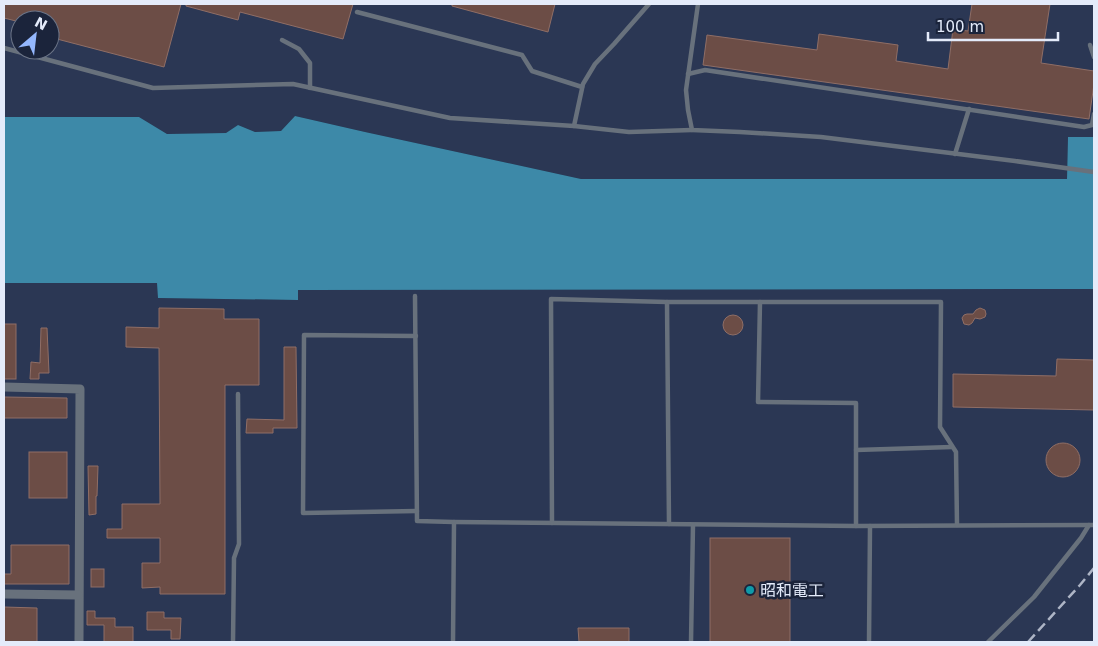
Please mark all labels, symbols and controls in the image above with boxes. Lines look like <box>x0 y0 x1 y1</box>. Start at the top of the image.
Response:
north arrow <box>10 10 60 60</box>
scale bar <box>928 10 1058 42</box>
text: N <box>32 14 50 33</box>
text: 100 m <box>936 18 984 36</box>
place label: 昭和電工 <box>760 581 824 600</box>
marker: 昭和電工 <box>744 584 756 596</box>

